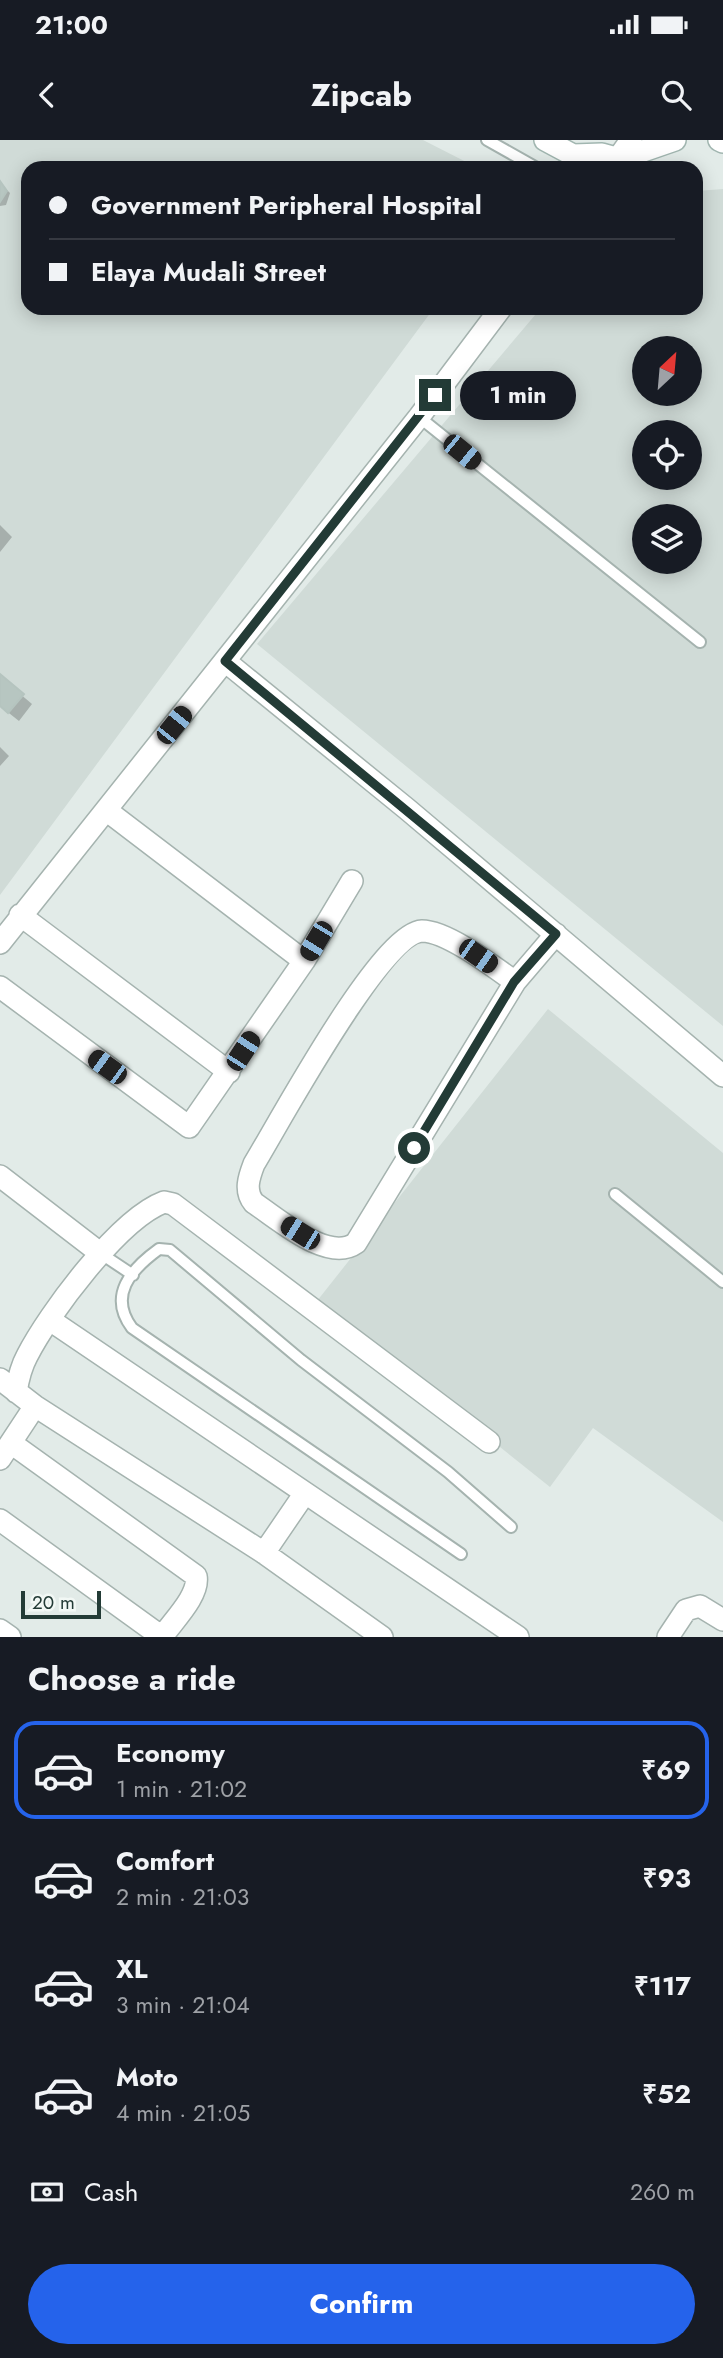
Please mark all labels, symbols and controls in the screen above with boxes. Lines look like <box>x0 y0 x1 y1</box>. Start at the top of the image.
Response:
text: 21:00 <box>35 6 108 44</box>
text: Zipcab <box>311 72 412 118</box>
icon: back <box>28 76 66 114</box>
icon: search <box>657 76 695 114</box>
text: Government Peripheral Hospital <box>91 186 482 224</box>
text: Elaya Mudali Street <box>91 253 326 291</box>
north arrow <box>632 336 702 406</box>
map controls <box>632 336 702 574</box>
callout: 1 min <box>460 370 575 420</box>
text: 1 min <box>489 378 547 412</box>
route end <box>419 379 451 411</box>
button: locate <box>632 420 702 490</box>
car <box>440 431 485 473</box>
button: layers <box>632 504 702 574</box>
car <box>153 702 196 748</box>
car <box>297 918 336 964</box>
car <box>455 935 502 977</box>
car <box>223 1028 264 1074</box>
car <box>84 1046 131 1088</box>
route start <box>398 1132 430 1164</box>
car <box>277 1213 324 1253</box>
scale bar <box>21 1588 102 1620</box>
text: 20 m <box>32 1589 75 1616</box>
text: Choose a ride <box>28 1656 236 1702</box>
text: Economy <box>116 1734 225 1772</box>
icon: car <box>32 1739 95 1802</box>
text: ₹69 <box>641 1751 691 1789</box>
text: 1 min · 21:02 <box>116 1772 247 1806</box>
text: Comfort <box>116 1842 214 1880</box>
icon: car <box>32 1847 95 1910</box>
text: ₹93 <box>643 1859 691 1897</box>
text: 2 min · 21:03 <box>116 1880 249 1914</box>
text: XL <box>116 1950 148 1988</box>
icon: car <box>32 1955 95 2018</box>
text: ₹117 <box>634 1967 691 2005</box>
text: 3 min · 21:04 <box>116 1988 250 2022</box>
text: Moto <box>116 2058 178 2096</box>
icon: car <box>32 2063 95 2126</box>
text: ₹52 <box>642 2075 691 2113</box>
text: 4 min · 21:05 <box>116 2096 250 2130</box>
icon: cash <box>28 2173 66 2211</box>
text: Cash <box>84 2173 138 2211</box>
text: 260 m <box>630 2175 695 2209</box>
button: Confirm <box>28 2264 695 2344</box>

